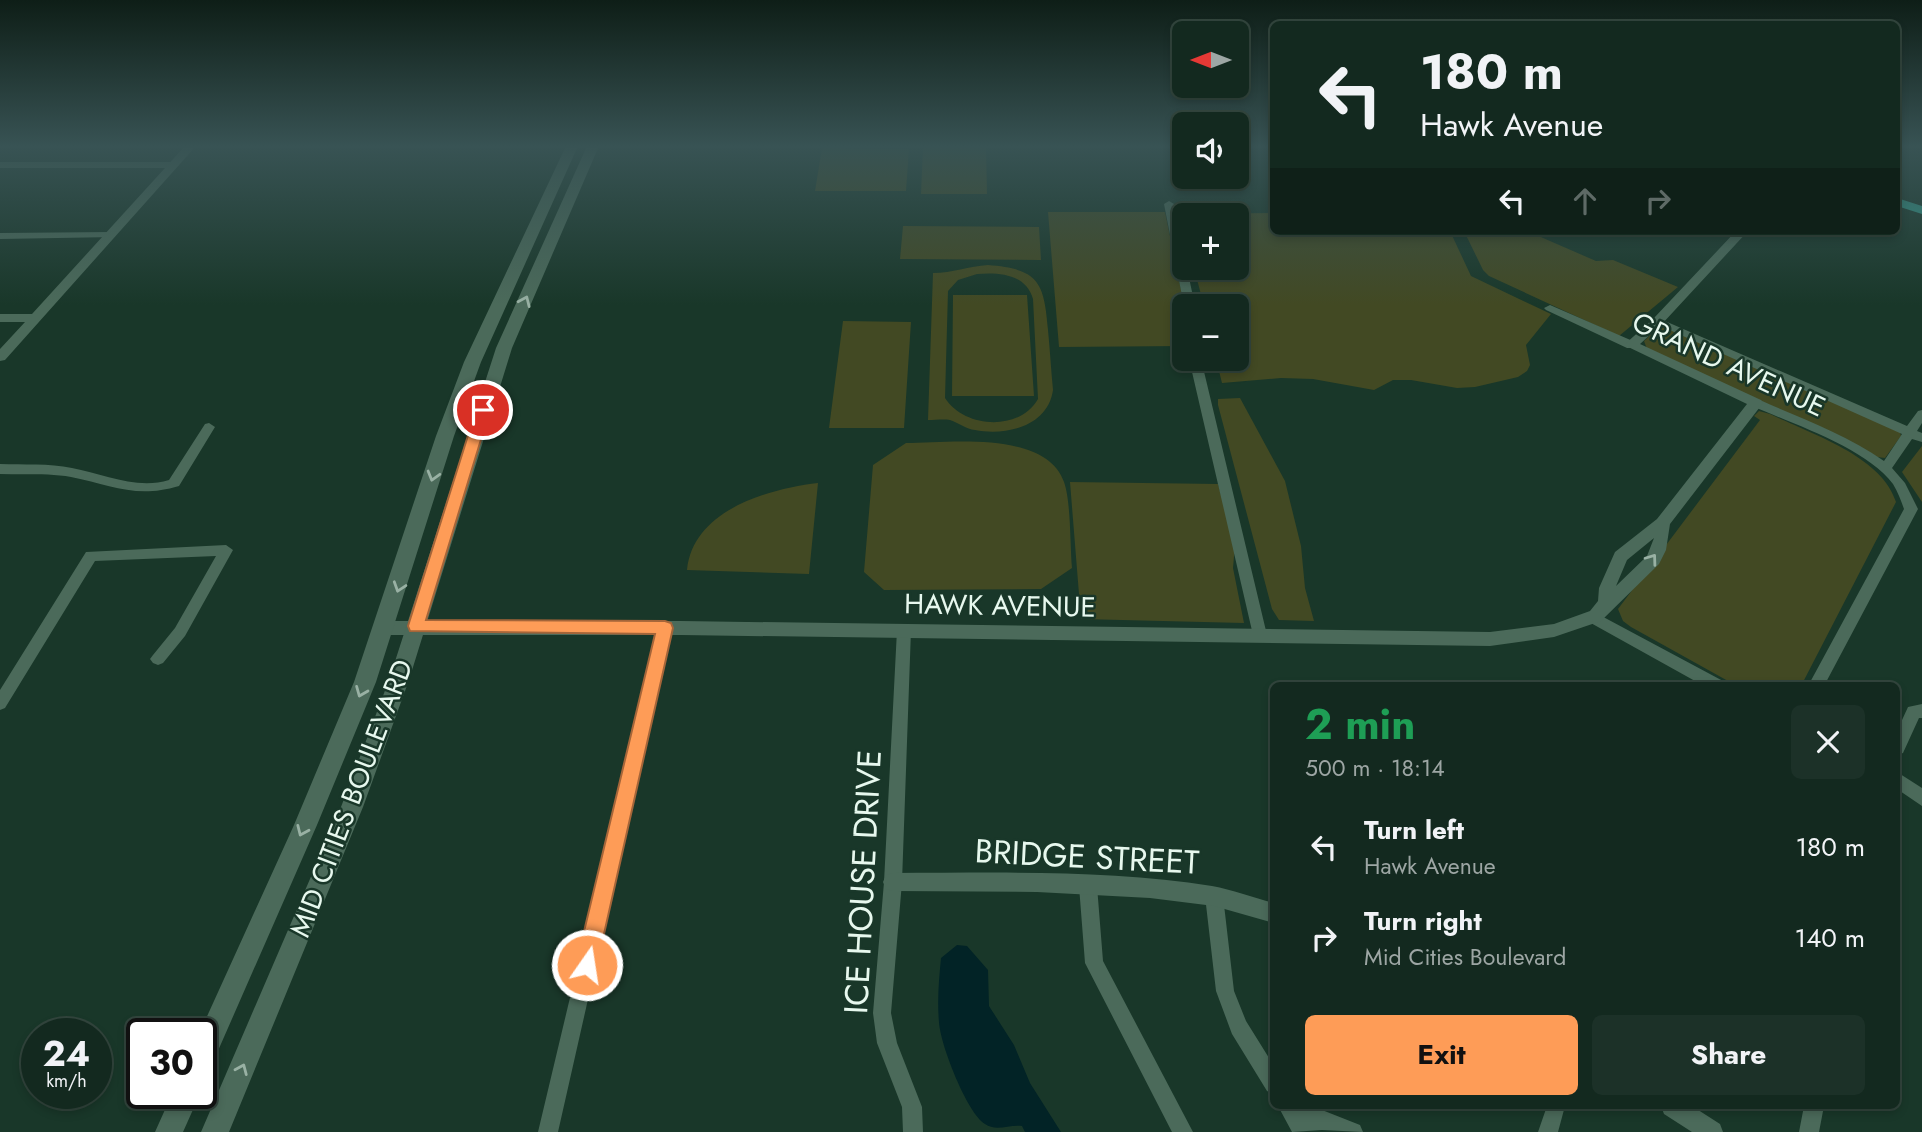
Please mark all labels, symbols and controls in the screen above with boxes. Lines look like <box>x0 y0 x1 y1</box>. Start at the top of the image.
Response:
north arrow <box>1172 21 1250 98</box>
map controls <box>1172 21 1249 371</box>
text: 180 m <box>1420 37 1563 107</box>
icon: left <box>1305 49 1396 140</box>
text: Hawk Avenue <box>1420 102 1603 148</box>
button: sound <box>1172 112 1249 189</box>
icon: left <box>1493 182 1531 220</box>
icon: ahead <box>1566 182 1604 220</box>
icon: right <box>1639 182 1677 220</box>
button: + <box>1172 203 1249 280</box>
button: − <box>1172 294 1249 371</box>
one-way arrow <box>517 295 531 308</box>
street label: GRAND AVENUE <box>1625 302 1832 427</box>
pin <box>453 380 513 440</box>
icon: arrive <box>464 391 502 429</box>
one-way arrow <box>427 470 442 482</box>
one-way arrow <box>1644 554 1656 567</box>
one-way arrow <box>392 581 407 593</box>
street label: HAWK AVENUE <box>904 583 1096 628</box>
street label: MID CITIES BOULEVARD <box>280 654 423 943</box>
one-way arrow <box>355 685 369 697</box>
text: 2 min <box>1305 694 1415 755</box>
button: close <box>1791 705 1865 779</box>
street label: ICE HOUSE DRIVE <box>832 749 893 1015</box>
text: 500 m · 18:14 <box>1305 751 1445 785</box>
text: Turn left <box>1364 811 1464 849</box>
one-way arrow <box>296 824 310 836</box>
street label: BRIDGE STREET <box>974 827 1201 886</box>
icon: left <box>1305 828 1343 866</box>
text: 180 m <box>1795 828 1865 866</box>
text: Hawk Avenue <box>1364 849 1496 883</box>
text: Turn right <box>1364 902 1482 940</box>
icon: right <box>1305 919 1343 957</box>
text: 140 m <box>1794 919 1865 957</box>
position arrow <box>550 928 624 1002</box>
text: Mid Cities Boulevard <box>1364 940 1566 974</box>
button: Exit <box>1305 1015 1578 1095</box>
button: Share <box>1592 1015 1865 1095</box>
speed limit sign: 30 <box>126 1018 217 1109</box>
text: 24 <box>43 1029 90 1079</box>
one-way arrow <box>234 1064 248 1076</box>
text: km/h <box>46 1068 87 1094</box>

